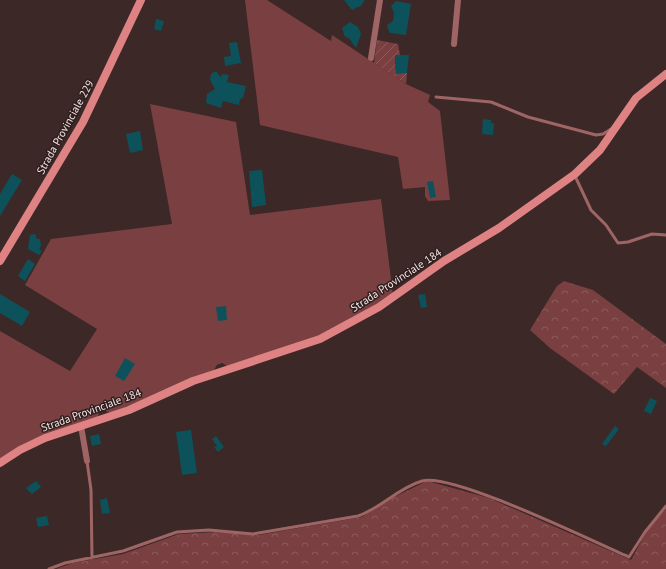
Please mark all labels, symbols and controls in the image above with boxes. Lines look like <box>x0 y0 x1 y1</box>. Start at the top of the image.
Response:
street label: Strada Provinciale 229 <box>33 77 97 177</box>
street label: Strada Provinciale 184 <box>348 245 444 315</box>
street label: Strada Provinciale 184 <box>39 385 143 435</box>

